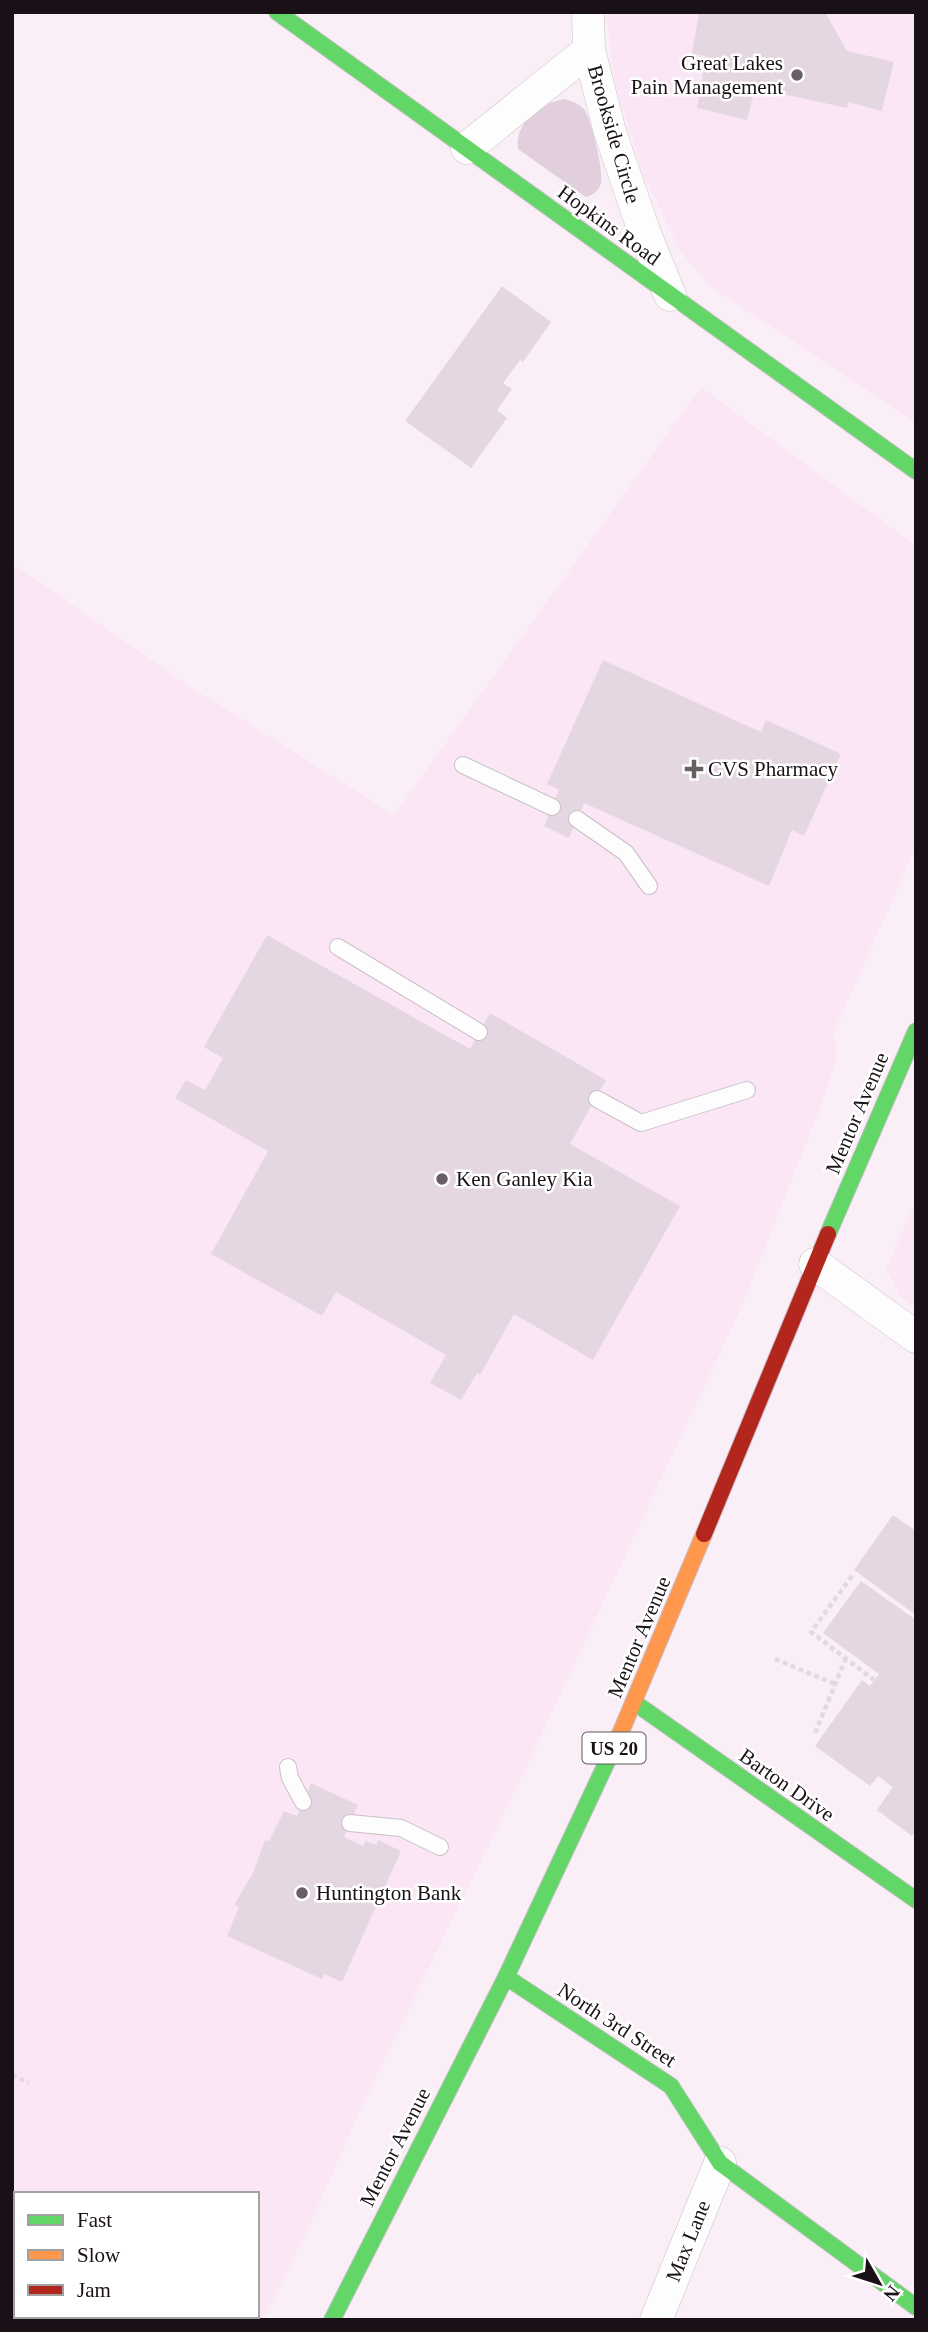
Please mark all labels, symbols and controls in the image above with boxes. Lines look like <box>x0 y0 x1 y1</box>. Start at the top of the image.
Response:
place label: Great Lakes Pain Management <box>631 51 783 99</box>
street label: Brookside Circle <box>583 62 645 206</box>
marker: Great Lakes Pain Management <box>789 67 805 83</box>
street label: Hopkins Road <box>553 180 665 270</box>
place label: CVS Pharmacy <box>708 757 839 781</box>
marker: CVS Pharmacy <box>686 761 702 777</box>
street label: Mentor Avenue <box>821 1049 893 1177</box>
place label: Ken Ganley Kia <box>456 1167 593 1191</box>
marker: Ken Ganley Kia <box>434 1171 450 1187</box>
street label: Mentor Avenue <box>603 1573 675 1701</box>
road number: US 20 <box>582 1732 646 1764</box>
street label: Barton Drive <box>735 1744 839 1826</box>
place label: Huntington Bank <box>316 1881 462 1905</box>
marker: Huntington Bank <box>294 1885 310 1901</box>
street label: North 3rd Street <box>553 1978 681 2072</box>
street label: Mentor Avenue <box>355 2084 435 2210</box>
legend <box>14 2192 259 2318</box>
street label: Max Lane <box>661 2197 715 2285</box>
text: Fast <box>77 2208 112 2232</box>
text: Slow <box>77 2243 121 2267</box>
north arrow <box>844 2248 914 2318</box>
text: Jam <box>77 2278 111 2302</box>
text: N <box>879 2281 904 2306</box>

